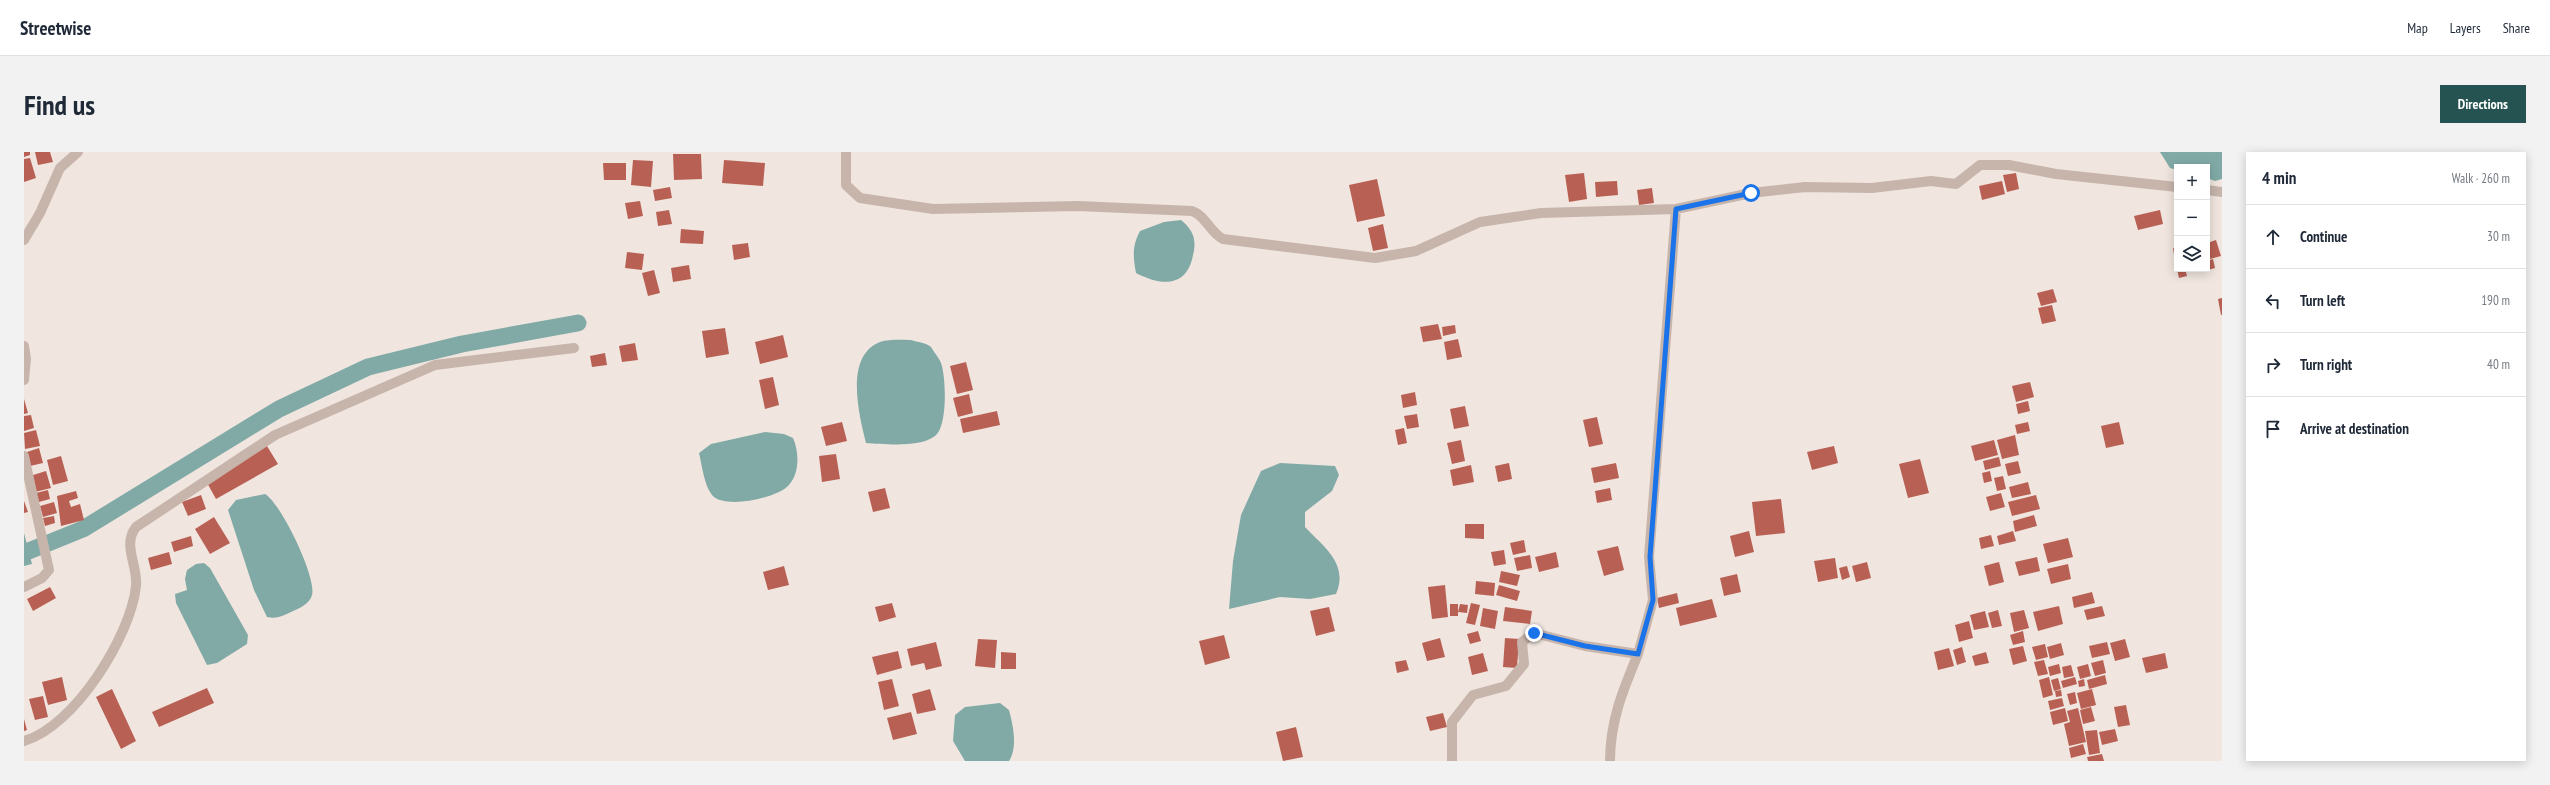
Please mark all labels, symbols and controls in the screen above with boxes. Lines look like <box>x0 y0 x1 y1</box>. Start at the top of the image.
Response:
text: Streetwise <box>20 16 91 40</box>
text: Map <box>2407 19 2428 37</box>
text: Layers <box>2450 19 2481 37</box>
text: Share <box>2503 19 2530 37</box>
button: Directions <box>2440 85 2526 123</box>
text: Find us <box>24 86 95 123</box>
map controls <box>2174 164 2210 272</box>
button: + <box>2174 164 2210 200</box>
text: 4 min <box>2262 167 2296 189</box>
text: Walk · 260 m <box>2452 170 2510 187</box>
route start <box>1742 184 1760 202</box>
button: − <box>2174 200 2210 236</box>
icon: ahead <box>2262 226 2284 248</box>
text: Continue <box>2300 227 2347 246</box>
text: 30 m <box>2487 228 2510 245</box>
button: layers <box>2174 236 2210 272</box>
icon: left <box>2262 290 2284 312</box>
text: Turn left <box>2300 291 2345 310</box>
text: 190 m <box>2481 292 2510 309</box>
icon: right <box>2262 354 2284 376</box>
text: Turn right <box>2300 355 2352 374</box>
text: 40 m <box>2487 356 2510 373</box>
icon: arrive <box>2262 418 2284 440</box>
text: Arrive at destination <box>2300 419 2409 438</box>
route end <box>1525 624 1543 642</box>

